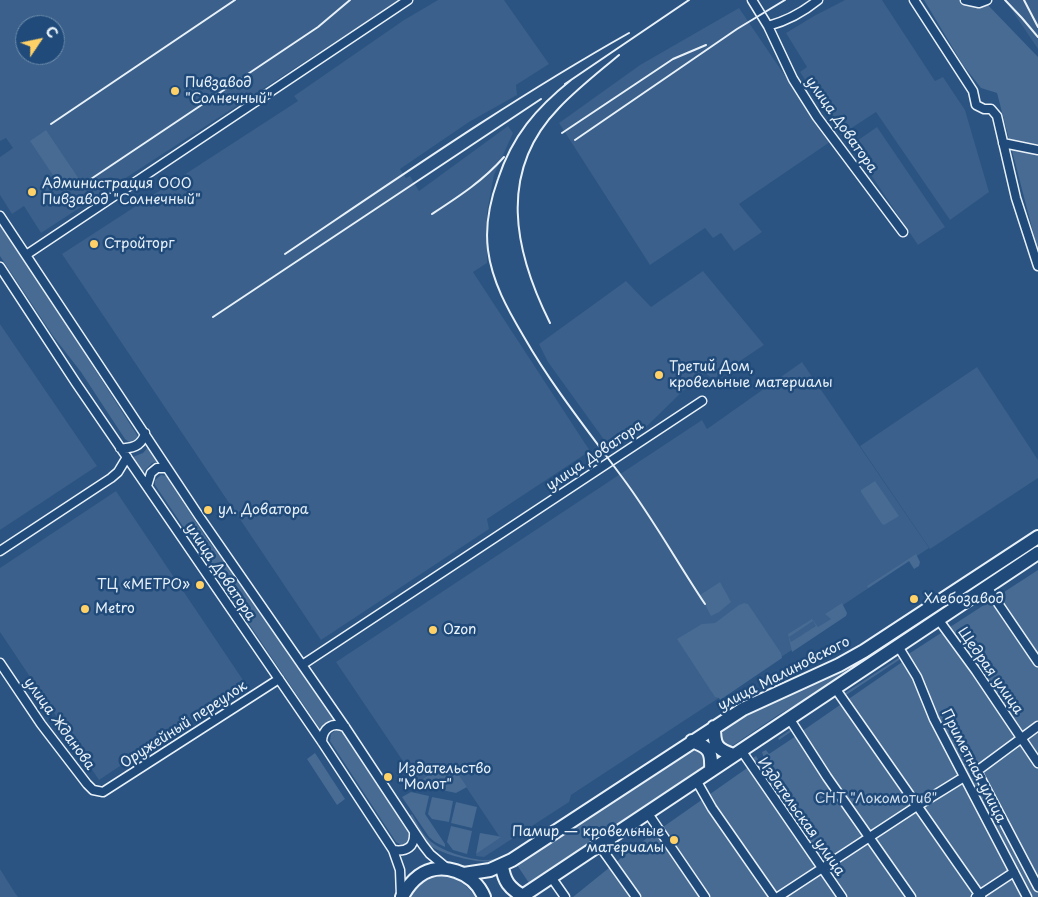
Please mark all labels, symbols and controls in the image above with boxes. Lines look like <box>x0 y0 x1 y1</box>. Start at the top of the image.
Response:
north arrow <box>15 15 65 65</box>
text: С <box>40 22 64 42</box>
street label: улица Доватора <box>802 74 880 176</box>
place label: Пивзавод "Солнечный" <box>185 75 273 108</box>
marker: Пивзавод "Солнечный" <box>169 85 181 97</box>
place label: Администрация ООО Пивзавод "Солнечный" <box>42 176 201 208</box>
marker: Администрация ООО Пивзавод "Солнечный" <box>26 186 38 198</box>
place label: Стройторг <box>104 236 174 252</box>
marker: Стройторг <box>88 238 100 250</box>
place label: Третий Дом, кровельные материалы <box>669 359 832 392</box>
marker: Третий Дом, кровельные материалы <box>653 369 665 381</box>
street label: улица Доватора <box>543 417 647 495</box>
place label: ул. Доватора <box>218 502 309 518</box>
marker: ул. Доватора <box>202 504 214 516</box>
street label: улица Доватора <box>181 520 259 624</box>
place label: ТЦ «МЕТРО» <box>97 577 190 593</box>
marker: ТЦ «МЕТРО» <box>194 579 206 591</box>
place label: Хлебозавод <box>924 591 1004 607</box>
marker: Хлебозавод <box>908 593 920 605</box>
place label: Metro <box>95 601 135 617</box>
marker: Metro <box>79 603 91 615</box>
place label: Ozon <box>443 622 476 638</box>
marker: Ozon <box>427 624 439 636</box>
street label: Щедрая улица <box>954 624 1026 718</box>
street label: улица Малиновского <box>715 633 853 715</box>
street label: улица Жданова <box>20 675 98 773</box>
street label: Оружейный переулок <box>117 678 251 772</box>
street label: Приметная улица <box>937 706 1009 826</box>
street label: Издательская улица <box>754 755 848 879</box>
place label: Издательство "Молот" <box>398 761 491 794</box>
marker: Издательство "Молот" <box>382 771 394 783</box>
park label: СНТ "Локомотив" <box>815 791 937 807</box>
place label: Памир — кровельные материалы <box>512 824 664 856</box>
marker: Памир — кровельные материалы <box>668 834 680 846</box>

